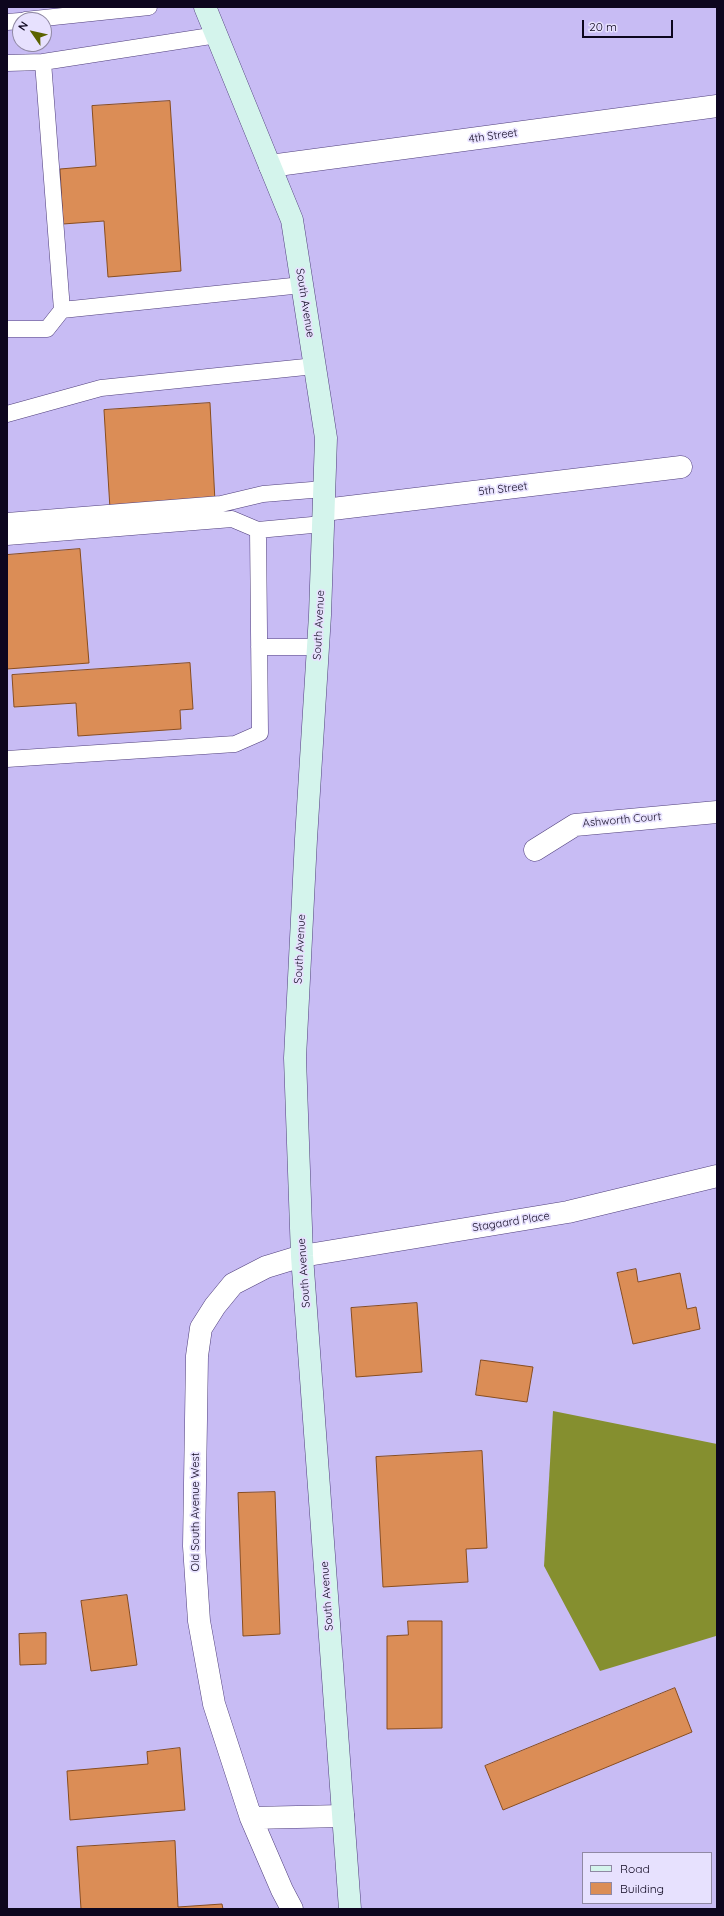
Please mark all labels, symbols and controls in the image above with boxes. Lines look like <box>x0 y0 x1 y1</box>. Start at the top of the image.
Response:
north arrow <box>12 12 52 52</box>
scale bar <box>584 12 675 38</box>
text: N <box>15 19 31 33</box>
text: 20 m <box>589 19 617 34</box>
street label: 4th Street <box>468 126 518 146</box>
street label: South Avenue <box>293 268 317 338</box>
street label: 5th Street <box>478 479 528 499</box>
street label: South Avenue <box>311 590 327 660</box>
street label: Ashworth Court <box>582 810 662 830</box>
street label: South Avenue <box>292 914 308 984</box>
street label: Stagaard Place <box>471 1209 551 1235</box>
street label: South Avenue <box>295 1238 313 1308</box>
street label: Old South Avenue West <box>189 1453 203 1571</box>
street label: South Avenue <box>318 1561 336 1631</box>
legend <box>582 1852 712 1904</box>
text: Road <box>620 1861 650 1876</box>
text: Building <box>620 1881 664 1896</box>

